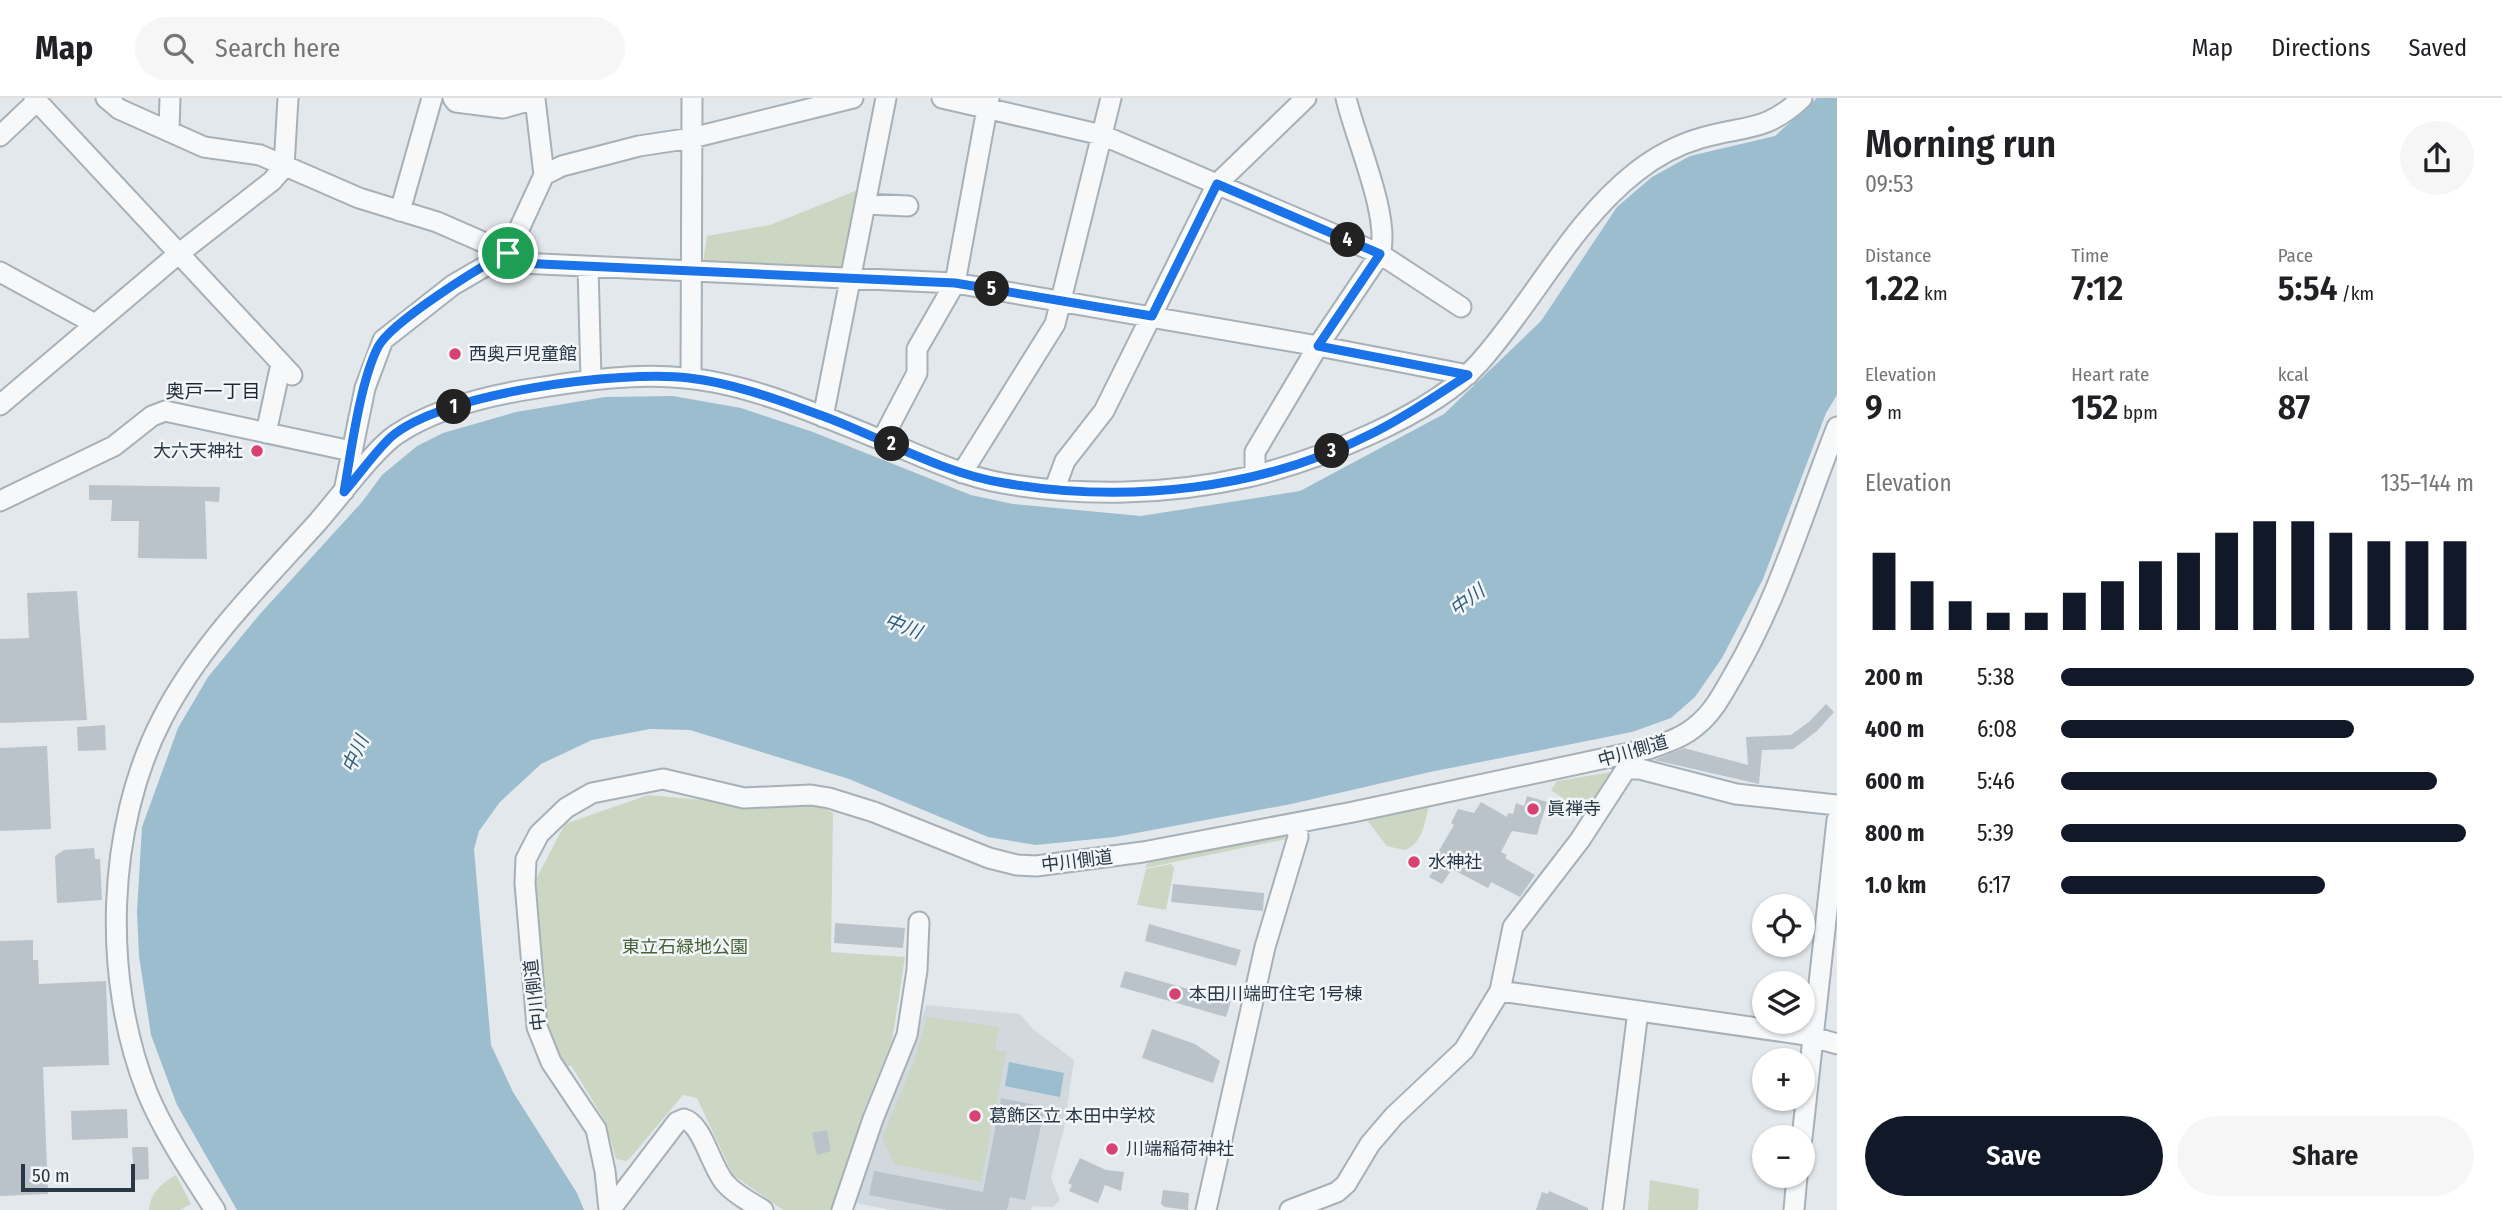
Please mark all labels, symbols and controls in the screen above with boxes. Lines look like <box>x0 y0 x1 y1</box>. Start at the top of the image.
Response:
search box <box>135 17 625 80</box>
text: Map <box>35 28 93 68</box>
icon: search <box>159 29 197 67</box>
text: Search here <box>215 33 340 64</box>
text: Map <box>2192 34 2233 62</box>
text: Directions <box>2271 34 2370 62</box>
text: Saved <box>2408 34 2467 62</box>
text: Morning run <box>1865 121 2056 167</box>
button: share <box>2400 121 2474 195</box>
text: 09:53 <box>1865 170 1914 198</box>
pin: 4 <box>1330 222 1366 258</box>
pin <box>478 223 538 283</box>
text: 4 <box>1343 228 1352 251</box>
icon: arrive <box>489 234 527 272</box>
text: Distance <box>1865 244 1932 267</box>
text: Time <box>2071 244 2109 267</box>
text: Pace <box>2278 244 2313 267</box>
text: 1.22 <box>1865 267 1920 309</box>
text: 7:12 <box>2071 267 2123 309</box>
text: 5:54 <box>2278 267 2337 309</box>
pin: 5 <box>974 272 1010 306</box>
text: 5 <box>987 277 996 300</box>
text: km <box>1920 282 1948 305</box>
text: /km <box>2337 282 2374 305</box>
place label: 西奥戸児童館 <box>469 343 577 365</box>
marker: 西奥戸児童館 <box>447 346 463 362</box>
text: Elevation <box>1865 363 1937 386</box>
text: Heart rate <box>2071 363 2149 386</box>
text: kcal <box>2278 363 2308 386</box>
district label: 奥戸一丁目 <box>165 380 261 403</box>
text: 9 <box>1865 386 1883 428</box>
text: 152 <box>2071 386 2118 428</box>
text: 87 <box>2278 386 2310 428</box>
pin: 1 <box>436 390 472 424</box>
text: 1 <box>449 395 458 418</box>
text: m <box>1883 401 1902 424</box>
text: bpm <box>2118 401 2158 424</box>
pin: 2 <box>874 426 910 462</box>
text: 2 <box>887 432 896 455</box>
pin: 3 <box>1314 434 1350 468</box>
text: 3 <box>1327 439 1336 462</box>
place label: 大六天神社 <box>153 440 243 462</box>
marker: 大六天神社 <box>249 443 265 459</box>
text: Elevation <box>1865 469 1952 497</box>
text: 135–144 m <box>2380 469 2474 497</box>
water label: 中川 <box>1445 578 1491 620</box>
water label: 中川 <box>881 608 927 644</box>
text: 200 m <box>1865 663 1923 691</box>
text: 5:38 <box>1977 663 2015 691</box>
text: 400 m <box>1865 715 1924 743</box>
text: 6:08 <box>1977 715 2017 743</box>
water label: 中川 <box>337 730 374 776</box>
street label: 中川側道 <box>1595 731 1671 771</box>
text: 600 m <box>1865 767 1924 795</box>
text: 5:46 <box>1977 767 2015 795</box>
place label: 眞禅寺 <box>1547 798 1601 820</box>
marker: 眞禅寺 <box>1525 801 1541 817</box>
text: 800 m <box>1865 819 1925 847</box>
text: 5:39 <box>1977 819 2014 847</box>
street label: 中川側道 <box>1040 846 1114 876</box>
place label: 水神社 <box>1428 851 1482 873</box>
marker: 水神社 <box>1406 854 1422 870</box>
text: 1.0 km <box>1865 871 1926 899</box>
text: 6:17 <box>1977 871 2011 899</box>
map controls <box>1752 894 1815 1188</box>
button: locate <box>1752 894 1815 957</box>
park label: 東立石緑地公園 <box>622 936 748 958</box>
street label: 中川側道 <box>520 958 550 1032</box>
button: layers <box>1752 971 1815 1034</box>
place label: 本田川端町住宅 1号棟 <box>1189 983 1362 1005</box>
marker: 本田川端町住宅 1号棟 <box>1167 986 1183 1002</box>
button: + <box>1752 1048 1815 1111</box>
place label: 葛飾区立 本田中学校 <box>989 1105 1155 1127</box>
marker: 葛飾区立 本田中学校 <box>967 1108 983 1124</box>
button: Save <box>1865 1116 2163 1196</box>
button: Share <box>2177 1116 2474 1196</box>
button: − <box>1752 1125 1815 1188</box>
place label: 川端稲荷神社 <box>1126 1138 1234 1160</box>
marker: 川端稲荷神社 <box>1104 1141 1120 1157</box>
scale bar <box>21 1161 135 1193</box>
text: 50 m <box>32 1164 70 1187</box>

